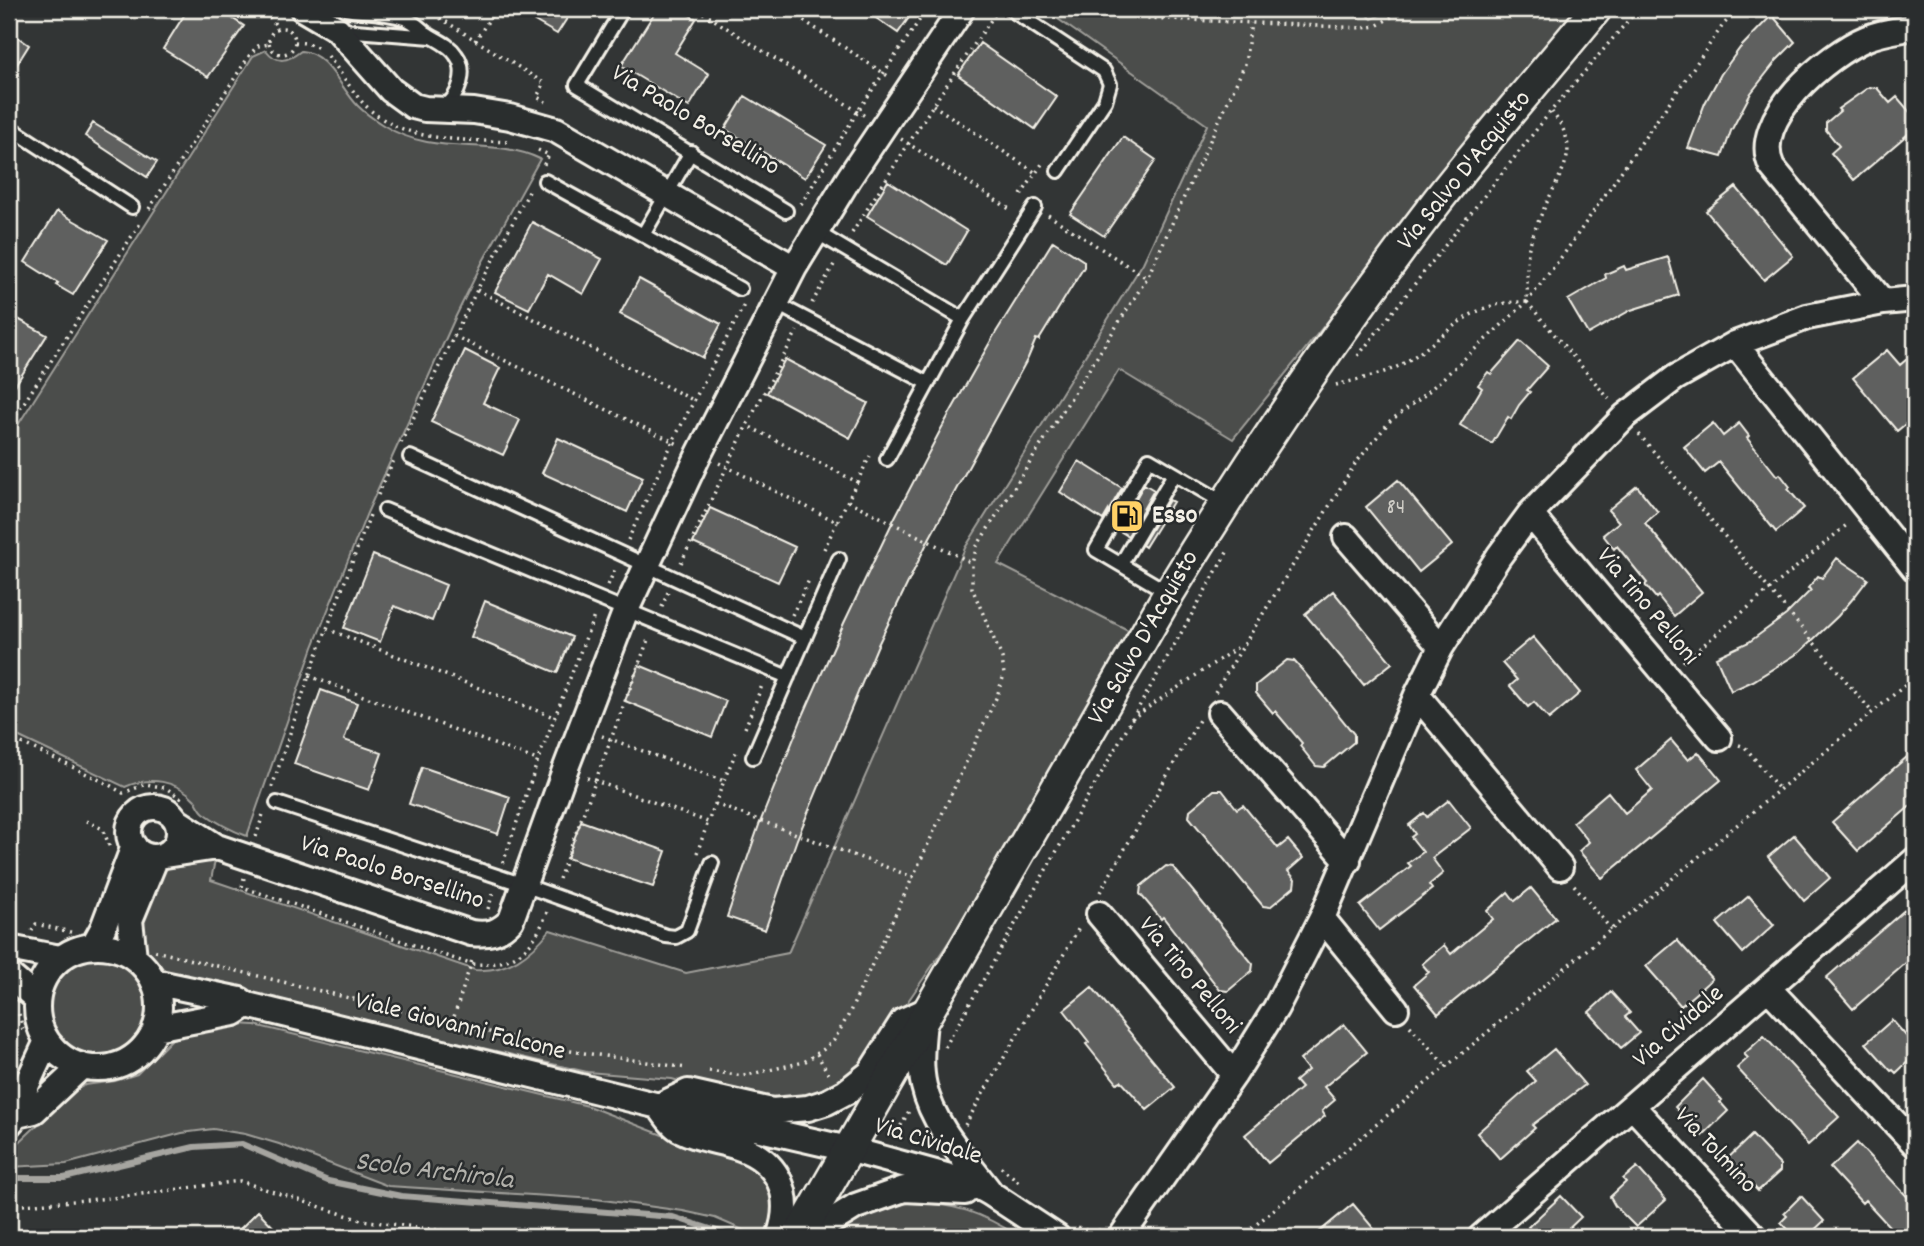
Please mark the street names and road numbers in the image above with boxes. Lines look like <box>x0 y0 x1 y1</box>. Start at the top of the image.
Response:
street label: Via Paolo Borsellino <box>603 56 787 186</box>
street label: Via Salvo D'Acquisto <box>1389 83 1541 259</box>
street label: Via Tino Pelloni <box>1587 540 1708 674</box>
street label: Via Salvo D'Acquisto <box>1079 544 1209 732</box>
street label: Via Paolo Borsellino <box>295 826 489 920</box>
street label: Via Tino Pelloni <box>1129 909 1250 1043</box>
street label: Via Cividale <box>1625 977 1733 1077</box>
street label: Viale Giovanni Falcone <box>351 983 569 1071</box>
street label: Via Tolmino <box>1665 1099 1765 1203</box>
street label: Via Cividale <box>870 1108 986 1176</box>

